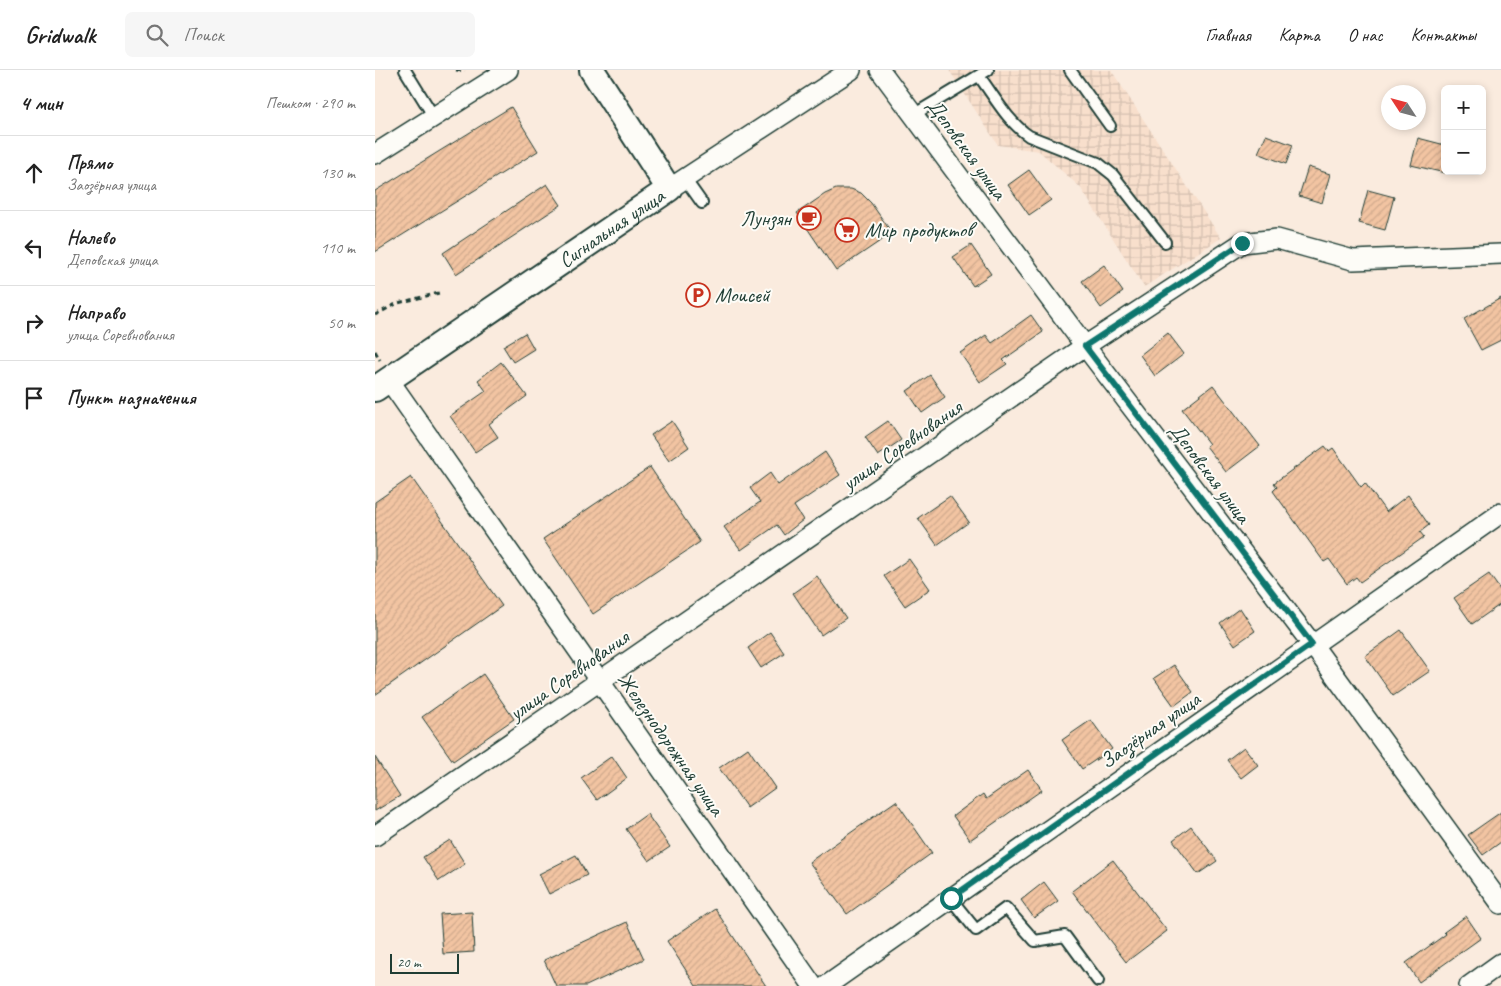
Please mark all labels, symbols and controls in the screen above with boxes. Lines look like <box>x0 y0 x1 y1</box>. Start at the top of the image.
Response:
search box <box>125 12 475 57</box>
text: Gridwalk <box>25 20 95 50</box>
icon: search <box>143 21 171 49</box>
text: Поиск <box>183 23 224 47</box>
text: Главная <box>1206 24 1251 46</box>
text: Карта <box>1279 24 1320 46</box>
text: О нас <box>1348 24 1383 46</box>
text: Контакты <box>1411 24 1476 46</box>
north arrow <box>1381 85 1426 130</box>
map controls <box>1441 85 1486 175</box>
button: + <box>1441 85 1486 130</box>
text: 4 мин <box>20 90 63 116</box>
text: Пешком · 290 m <box>266 93 355 113</box>
street label: Деповская улица <box>922 93 1014 206</box>
button: − <box>1441 130 1486 175</box>
text: Прямо <box>67 151 112 175</box>
icon: ahead <box>20 159 48 187</box>
text: 130 m <box>321 163 355 183</box>
text: Заозёрная улица <box>67 175 156 195</box>
street label: Сигнальная улица <box>553 182 671 273</box>
place label: Лунзян <box>741 205 792 231</box>
cafe icon: Лунзян <box>796 205 822 231</box>
supermarket icon: Мир продуктов <box>834 217 860 243</box>
place label: Мир продуктов <box>865 217 977 243</box>
text: Налево <box>67 226 115 250</box>
route end <box>1231 232 1254 255</box>
icon: left <box>20 234 48 262</box>
text: 110 m <box>321 238 355 258</box>
text: Деповская улица <box>67 250 158 270</box>
parking icon: Моисей <box>685 282 711 308</box>
place label: Моисей <box>715 282 771 308</box>
text: Направо <box>67 301 125 325</box>
icon: right <box>20 309 48 337</box>
text: 50 m <box>328 313 355 333</box>
text: улица Соревнования <box>67 325 174 345</box>
icon: arrive <box>20 384 48 412</box>
text: Пункт назначения <box>67 386 196 410</box>
street label: улица Соревнования <box>835 393 968 497</box>
street label: Деповская улица <box>1164 418 1257 530</box>
street label: улица Соревнования <box>502 623 635 727</box>
street label: Железнодорожная улица <box>612 667 731 822</box>
street label: Заозёрная улица <box>1095 685 1207 775</box>
route start <box>940 887 963 910</box>
scale bar <box>390 951 459 974</box>
text: 20 m <box>397 954 421 971</box>

